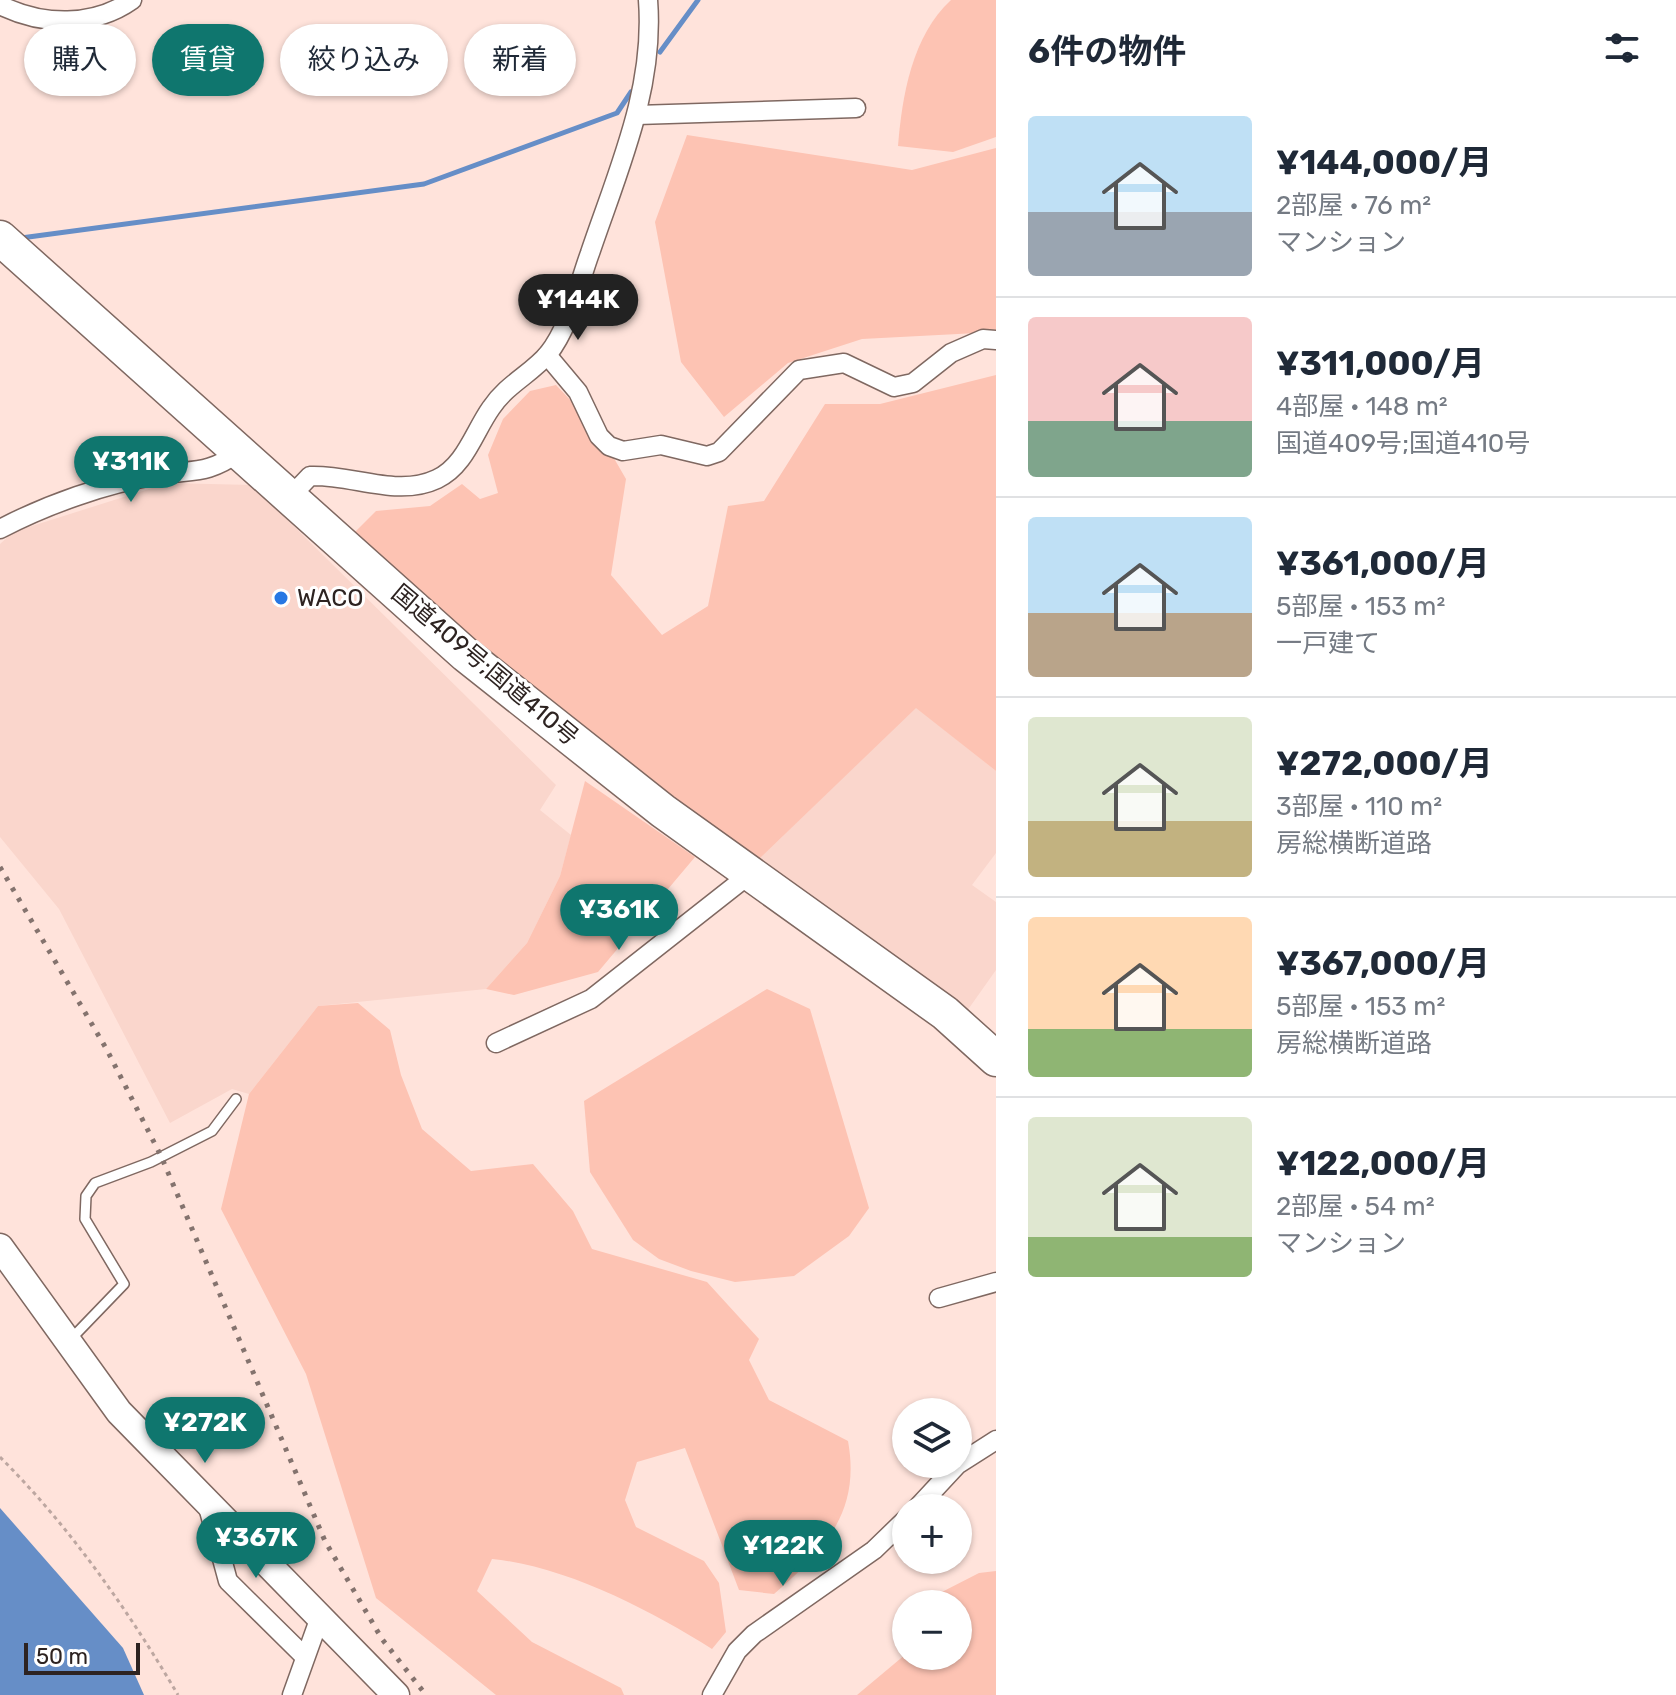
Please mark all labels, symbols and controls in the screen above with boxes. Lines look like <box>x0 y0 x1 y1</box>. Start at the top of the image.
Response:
chip: 購入 <box>24 24 136 96</box>
chip: 賃貸 <box>152 24 264 96</box>
chip: 絞り込み <box>280 24 448 96</box>
chip: 新着 <box>464 24 576 96</box>
icon: filters <box>1600 26 1644 70</box>
text: 6件の物件 <box>1028 31 1186 72</box>
text: ¥144,000/月 <box>1276 142 1492 183</box>
icon: home <box>1092 148 1188 244</box>
text: 2部屋 · 76 m² <box>1276 190 1431 221</box>
text: マンション <box>1276 227 1406 258</box>
pin: ¥144K <box>522 274 634 342</box>
text: ¥144K <box>536 284 620 315</box>
text: ¥311,000/月 <box>1276 343 1485 384</box>
icon: home <box>1092 349 1188 445</box>
text: 4部屋 · 148 m² <box>1276 391 1448 422</box>
text: 国道409号;国道410号 <box>1276 428 1530 459</box>
pin: ¥311K <box>75 436 187 504</box>
text: ¥311K <box>92 446 170 477</box>
text: ¥361,000/月 <box>1276 543 1490 584</box>
icon: home <box>1092 549 1188 645</box>
street label: 国道409号;国道410号 <box>386 579 584 751</box>
place label: WACO <box>297 584 364 612</box>
marker: WACO <box>272 589 290 607</box>
text: 5部屋 · 153 m² <box>1276 591 1445 622</box>
text: 一戸建て <box>1276 628 1380 659</box>
text: ¥272,000/月 <box>1276 743 1493 784</box>
icon: home <box>1092 749 1188 845</box>
text: 3部屋 · 110 m² <box>1276 791 1442 822</box>
text: 房総横断道路 <box>1276 828 1432 859</box>
pin: ¥361K <box>563 884 675 952</box>
text: ¥361K <box>578 894 660 925</box>
text: ¥367,000/月 <box>1276 943 1490 984</box>
icon: home <box>1092 949 1188 1045</box>
text: 5部屋 · 153 m² <box>1276 991 1445 1022</box>
text: 房総横断道路 <box>1276 1028 1432 1059</box>
text: ¥122,000/月 <box>1276 1143 1490 1184</box>
icon: home <box>1092 1149 1188 1245</box>
text: 2部屋 · 54 m² <box>1276 1191 1435 1222</box>
text: マンション <box>1276 1228 1406 1259</box>
pin: ¥272K <box>149 1397 261 1465</box>
map controls <box>892 1398 972 1670</box>
button: layers <box>892 1398 972 1478</box>
text: ¥272K <box>163 1407 247 1438</box>
button: + <box>892 1494 972 1574</box>
pin: ¥367K <box>200 1512 312 1580</box>
pin: ¥122K <box>727 1520 839 1588</box>
text: ¥367K <box>214 1522 298 1553</box>
text: ¥122K <box>742 1530 824 1561</box>
button: − <box>892 1590 972 1670</box>
scale bar <box>24 1639 140 1675</box>
text: 50 m <box>36 1643 88 1670</box>

